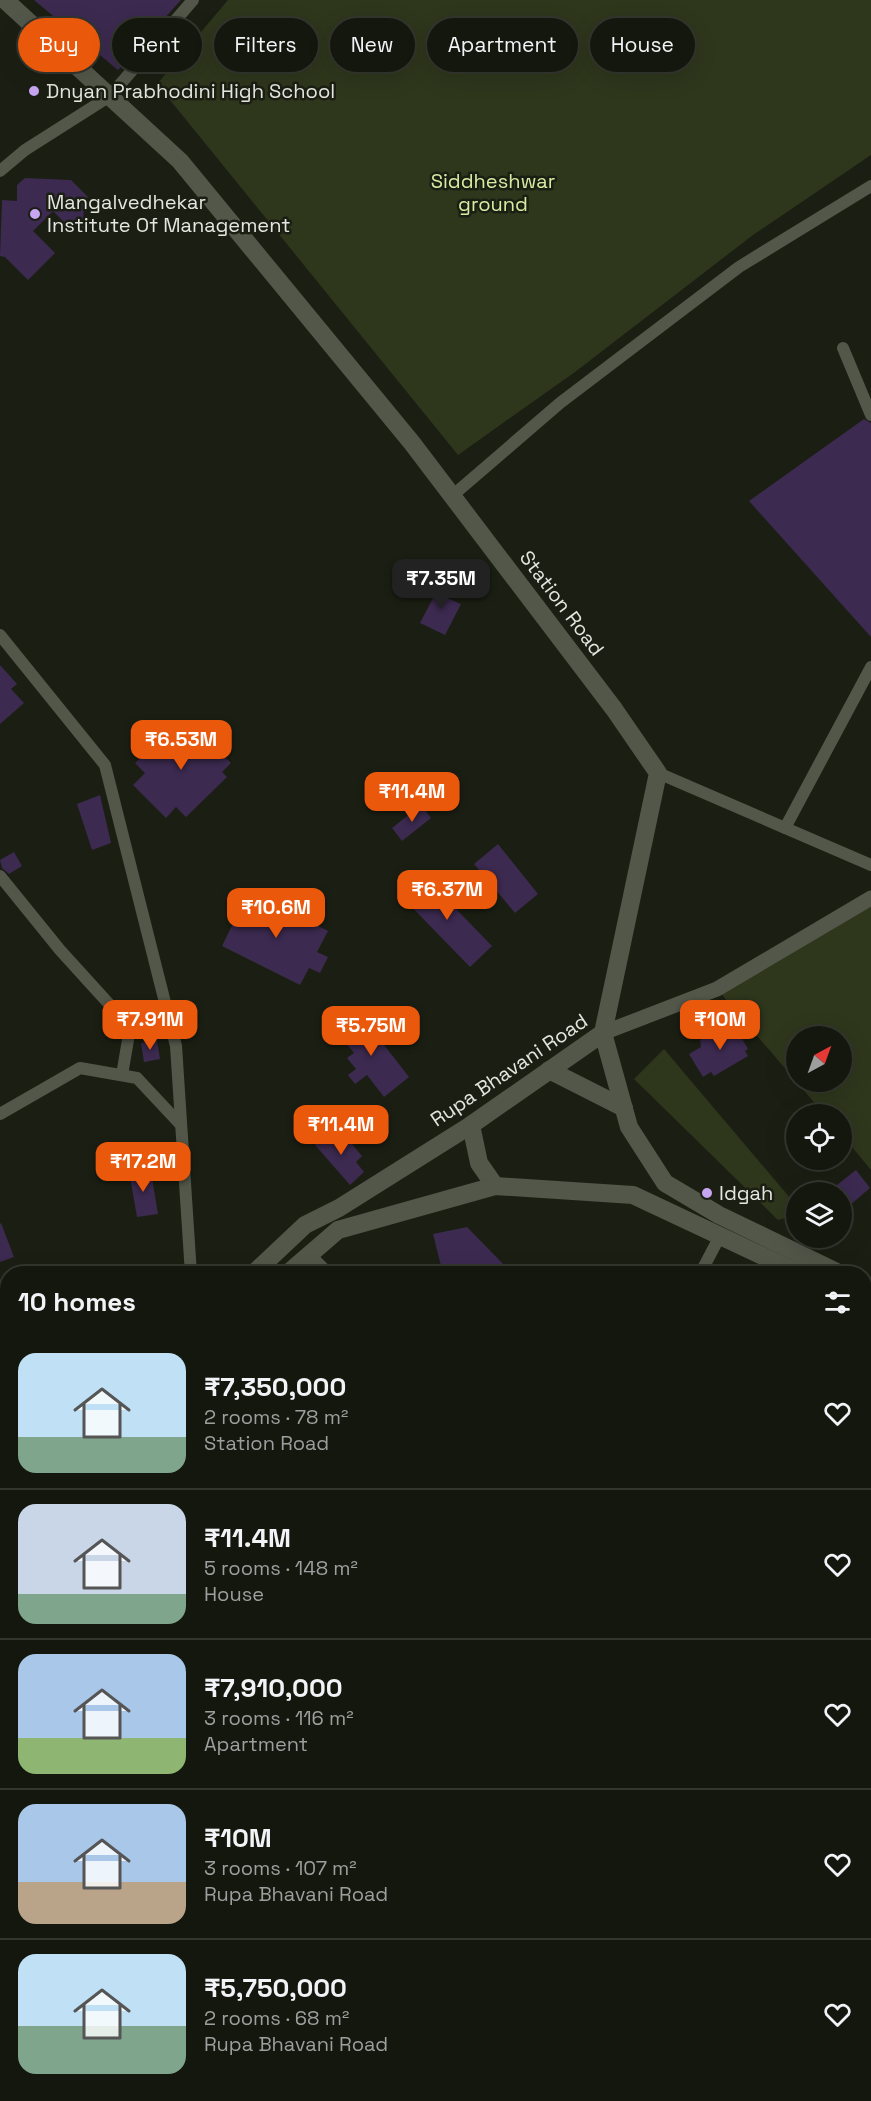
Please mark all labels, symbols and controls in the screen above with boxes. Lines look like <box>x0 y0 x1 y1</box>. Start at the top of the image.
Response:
chip: Buy <box>18 18 100 72</box>
chip: Rent <box>112 18 202 72</box>
chip: Filters <box>214 18 318 72</box>
chip: New <box>330 18 415 72</box>
chip: Apartment <box>427 18 578 72</box>
chip: House <box>590 18 695 72</box>
place label: Dnyan Prabhodini High School <box>46 78 335 104</box>
marker: Dnyan Prabhodini High School <box>27 84 41 98</box>
park label: Siddheshwar ground <box>431 168 555 217</box>
place label: Mangalvedhekar Institute Of Management <box>47 189 290 238</box>
marker: Mangalvedhekar Institute Of Management <box>28 207 42 221</box>
street label: Station Road <box>514 545 610 661</box>
pin: ₹7.35M <box>392 559 490 610</box>
text: ₹7.35M <box>406 565 476 591</box>
pin: ₹6.53M <box>132 720 230 771</box>
text: ₹6.53M <box>145 726 217 752</box>
pin: ₹11.4M <box>363 772 461 823</box>
text: ₹11.4M <box>379 778 445 804</box>
pin: ₹6.37M <box>398 870 496 921</box>
text: ₹6.37M <box>411 876 483 902</box>
pin: ₹10.6M <box>227 888 325 939</box>
text: ₹10.6M <box>241 894 311 920</box>
pin: ₹7.91M <box>101 1000 199 1051</box>
pin: ₹10M <box>684 1000 756 1051</box>
text: ₹7.91M <box>116 1006 184 1032</box>
pin: ₹5.75M <box>322 1006 420 1057</box>
text: ₹10M <box>694 1006 746 1032</box>
street label: Rupa Bhavani Road <box>425 1008 593 1132</box>
text: ₹5.75M <box>336 1012 406 1038</box>
north arrow <box>786 1026 852 1092</box>
map controls <box>786 1026 852 1248</box>
button: locate <box>786 1104 852 1170</box>
pin: ₹11.4M <box>292 1105 390 1156</box>
text: ₹11.4M <box>308 1111 374 1137</box>
pin: ₹17.2M <box>94 1142 192 1193</box>
text: ₹17.2M <box>110 1148 176 1174</box>
place label: Idgah <box>719 1180 773 1206</box>
button: layers <box>786 1182 852 1248</box>
marker: Idgah <box>700 1186 714 1200</box>
text: 10 homes <box>18 1285 136 1319</box>
icon: filters <box>821 1286 854 1319</box>
text: ₹7,350,000 <box>204 1370 346 1404</box>
icon: home <box>66 1377 138 1449</box>
icon: heart <box>821 1397 854 1430</box>
text: 2 rooms · 78 m² <box>204 1404 348 1430</box>
text: Station Road <box>204 1430 329 1456</box>
text: ₹11.4M <box>204 1521 291 1555</box>
icon: home <box>66 1528 138 1600</box>
icon: heart <box>821 1548 854 1581</box>
text: 5 rooms · 148 m² <box>204 1555 358 1581</box>
text: House <box>204 1581 264 1607</box>
text: ₹7,910,000 <box>204 1671 343 1705</box>
icon: home <box>66 1678 138 1750</box>
icon: heart <box>821 1698 854 1731</box>
text: 3 rooms · 116 m² <box>204 1705 354 1731</box>
text: Apartment <box>204 1731 308 1757</box>
text: ₹10M <box>204 1821 272 1855</box>
icon: home <box>66 1828 138 1900</box>
icon: heart <box>821 1848 854 1881</box>
text: 3 rooms · 107 m² <box>204 1855 357 1881</box>
text: Rupa Bhavani Road <box>204 1881 388 1907</box>
text: ₹5,750,000 <box>204 1971 347 2005</box>
icon: home <box>66 1978 138 2050</box>
icon: heart <box>821 1998 854 2031</box>
text: 2 rooms · 68 m² <box>204 2005 349 2031</box>
text: Rupa Bhavani Road <box>204 2031 388 2057</box>

